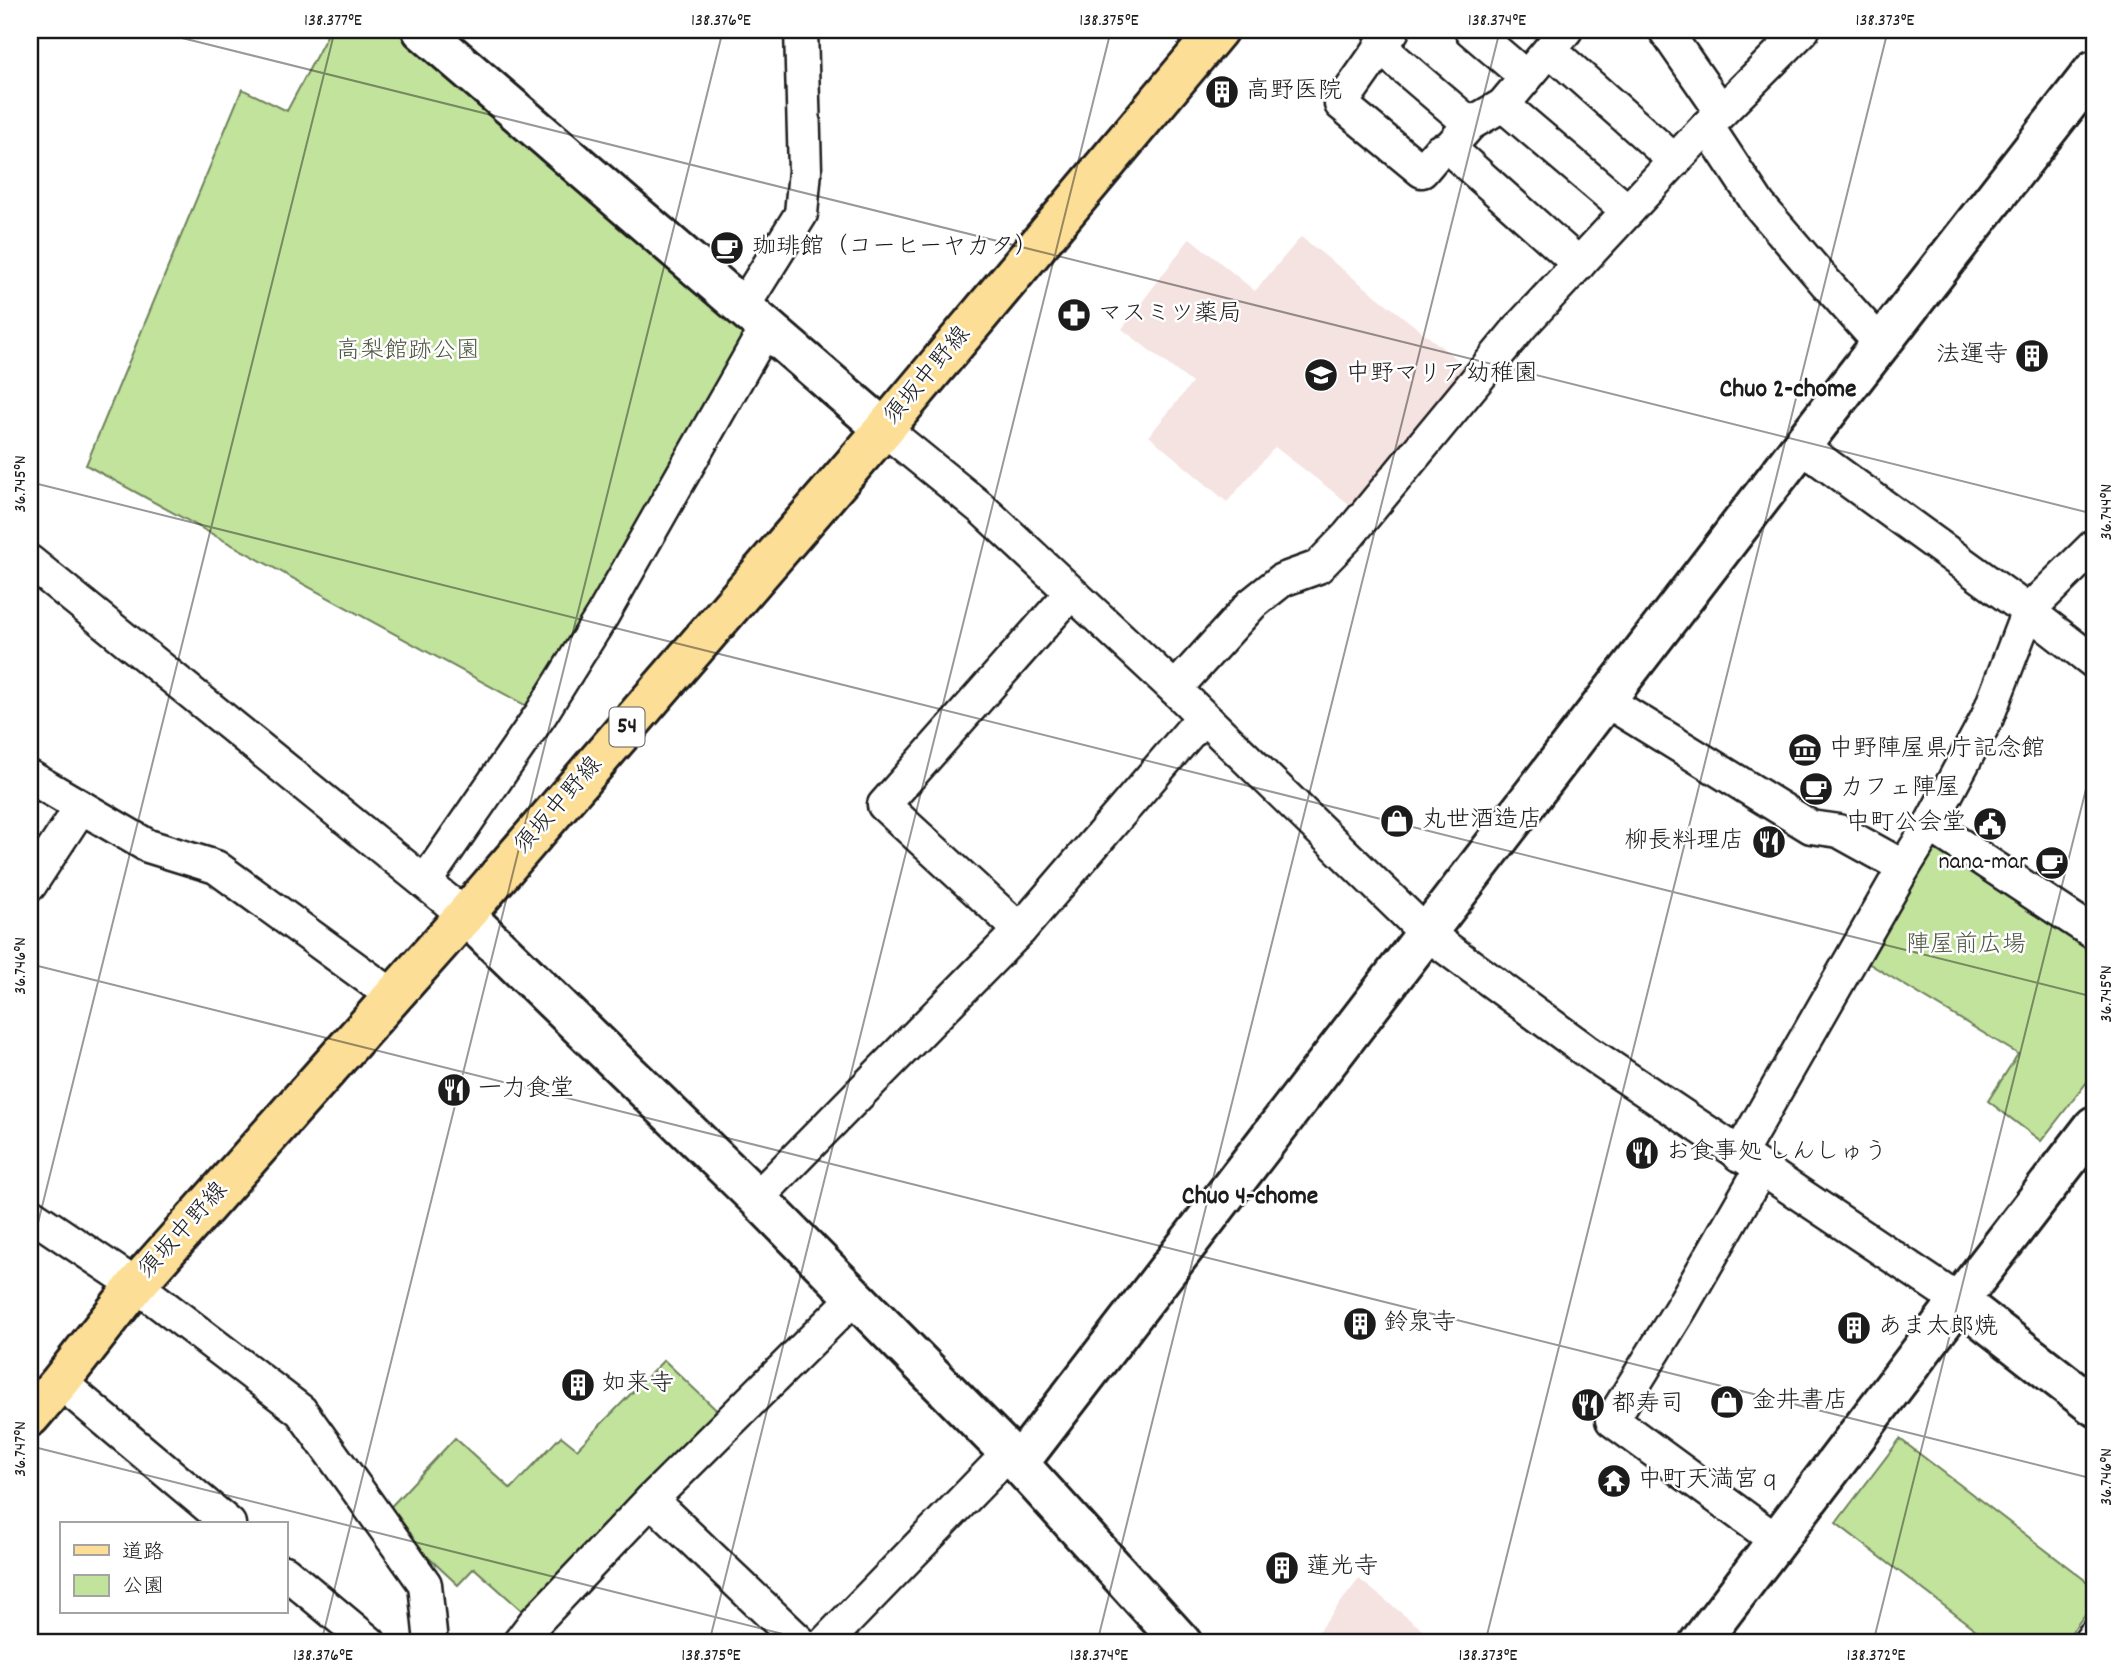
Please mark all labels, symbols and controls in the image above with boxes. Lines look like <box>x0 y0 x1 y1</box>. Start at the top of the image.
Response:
text: 138.377°E <box>304 9 362 34</box>
text: 138.376°E <box>691 9 751 34</box>
text: 138.375°E <box>1079 9 1139 34</box>
text: 138.374°E <box>1468 9 1526 34</box>
text: 138.373°E <box>1856 9 1914 34</box>
building icon: 高野医院 <box>1203 73 1241 111</box>
place label: 高野医院 <box>1246 75 1342 109</box>
cafe icon: 珈琲館（コーヒーヤカタ） <box>708 229 746 267</box>
place label: 珈琲館（コーヒーヤカタ） <box>752 231 1039 265</box>
pharmacy icon: マスミツ薬局 <box>1055 296 1093 334</box>
place label: マスミツ薬局 <box>1098 298 1242 332</box>
street label: 須坂中野線 <box>876 319 980 433</box>
park label: 高梨館跡公園 <box>336 335 480 369</box>
building icon: 法運寺 <box>2013 337 2051 375</box>
place label: 法運寺 <box>1936 339 2008 373</box>
school or university icon: 中野マリア幼稚園 <box>1302 356 1340 394</box>
place label: 中野マリア幼稚園 <box>1346 358 1538 392</box>
district label: Chuo 2-chome <box>1720 372 1856 409</box>
text: 36.745°N <box>9 455 34 513</box>
text: 36.744°N <box>2095 484 2120 540</box>
road number: 54 <box>610 708 644 747</box>
museum icon: 中野陣屋県庁記念館 <box>1786 731 1824 769</box>
place label: 中野陣屋県庁記念館 <box>1829 733 2045 767</box>
street label: 須坂中野線 <box>507 750 611 862</box>
cafe icon: カフェ陣屋 <box>1797 770 1835 808</box>
place label: カフェ陣屋 <box>1840 772 1960 806</box>
shop icon: 丸世酒造店 <box>1378 802 1416 840</box>
place label: 丸世酒造店 <box>1422 804 1542 838</box>
public building icon: 中町公会堂 <box>1971 805 2009 843</box>
place label: 中町公会堂 <box>1846 807 1966 841</box>
restaurant icon: 柳長料理店 <box>1750 823 1788 861</box>
place label: 柳長料理店 <box>1624 825 1744 859</box>
cafe icon: nana-mar <box>2033 844 2071 882</box>
place label: nana-mar <box>1938 846 2028 880</box>
park label: 陣屋前広場 <box>1906 929 2026 963</box>
text: 36.746°N <box>9 937 34 995</box>
text: 36.745°N <box>2095 965 2120 1023</box>
restaurant icon: 一力食堂 <box>435 1071 473 1109</box>
place label: 一力食堂 <box>478 1073 574 1107</box>
restaurant icon: お食事処 しんしゅう <box>1623 1134 1661 1172</box>
place label: お食事処 しんしゅう <box>1666 1136 1888 1170</box>
street label: 須坂中野線 <box>131 1175 237 1287</box>
district label: Chuo 4-chome <box>1182 1179 1318 1216</box>
building icon: 鈴泉寺 <box>1341 1305 1379 1343</box>
place label: 鈴泉寺 <box>1384 1307 1456 1341</box>
building icon: あま太郎焼 <box>1835 1309 1873 1347</box>
place label: あま太郎焼 <box>1878 1311 1998 1345</box>
building icon: 如来寺 <box>559 1366 597 1404</box>
place label: 如来寺 <box>602 1368 674 1402</box>
shop icon: 金井書店 <box>1708 1383 1746 1421</box>
place label: 金井書店 <box>1752 1385 1848 1419</box>
restaurant icon: 都寿司 <box>1569 1386 1607 1424</box>
place label: 都寿司 <box>1612 1388 1684 1422</box>
text: 36.747°N <box>9 1421 34 1477</box>
text: 36.746°N <box>2095 1448 2120 1506</box>
temple icon: 中町天満宮ｑ <box>1595 1462 1633 1500</box>
place label: 中町天満宮ｑ <box>1638 1464 1782 1498</box>
legend <box>60 1522 287 1614</box>
text: 道路 <box>122 1539 164 1569</box>
building icon: 蓮光寺 <box>1263 1549 1301 1587</box>
place label: 蓮光寺 <box>1306 1551 1378 1585</box>
text: 公園 <box>122 1573 164 1603</box>
text: 138.376°E <box>293 1644 353 1669</box>
text: 138.375°E <box>681 1644 741 1669</box>
text: 138.374°E <box>1070 1644 1128 1669</box>
text: 138.373°E <box>1459 1644 1517 1669</box>
text: 138.372°E <box>1847 1644 1905 1669</box>

